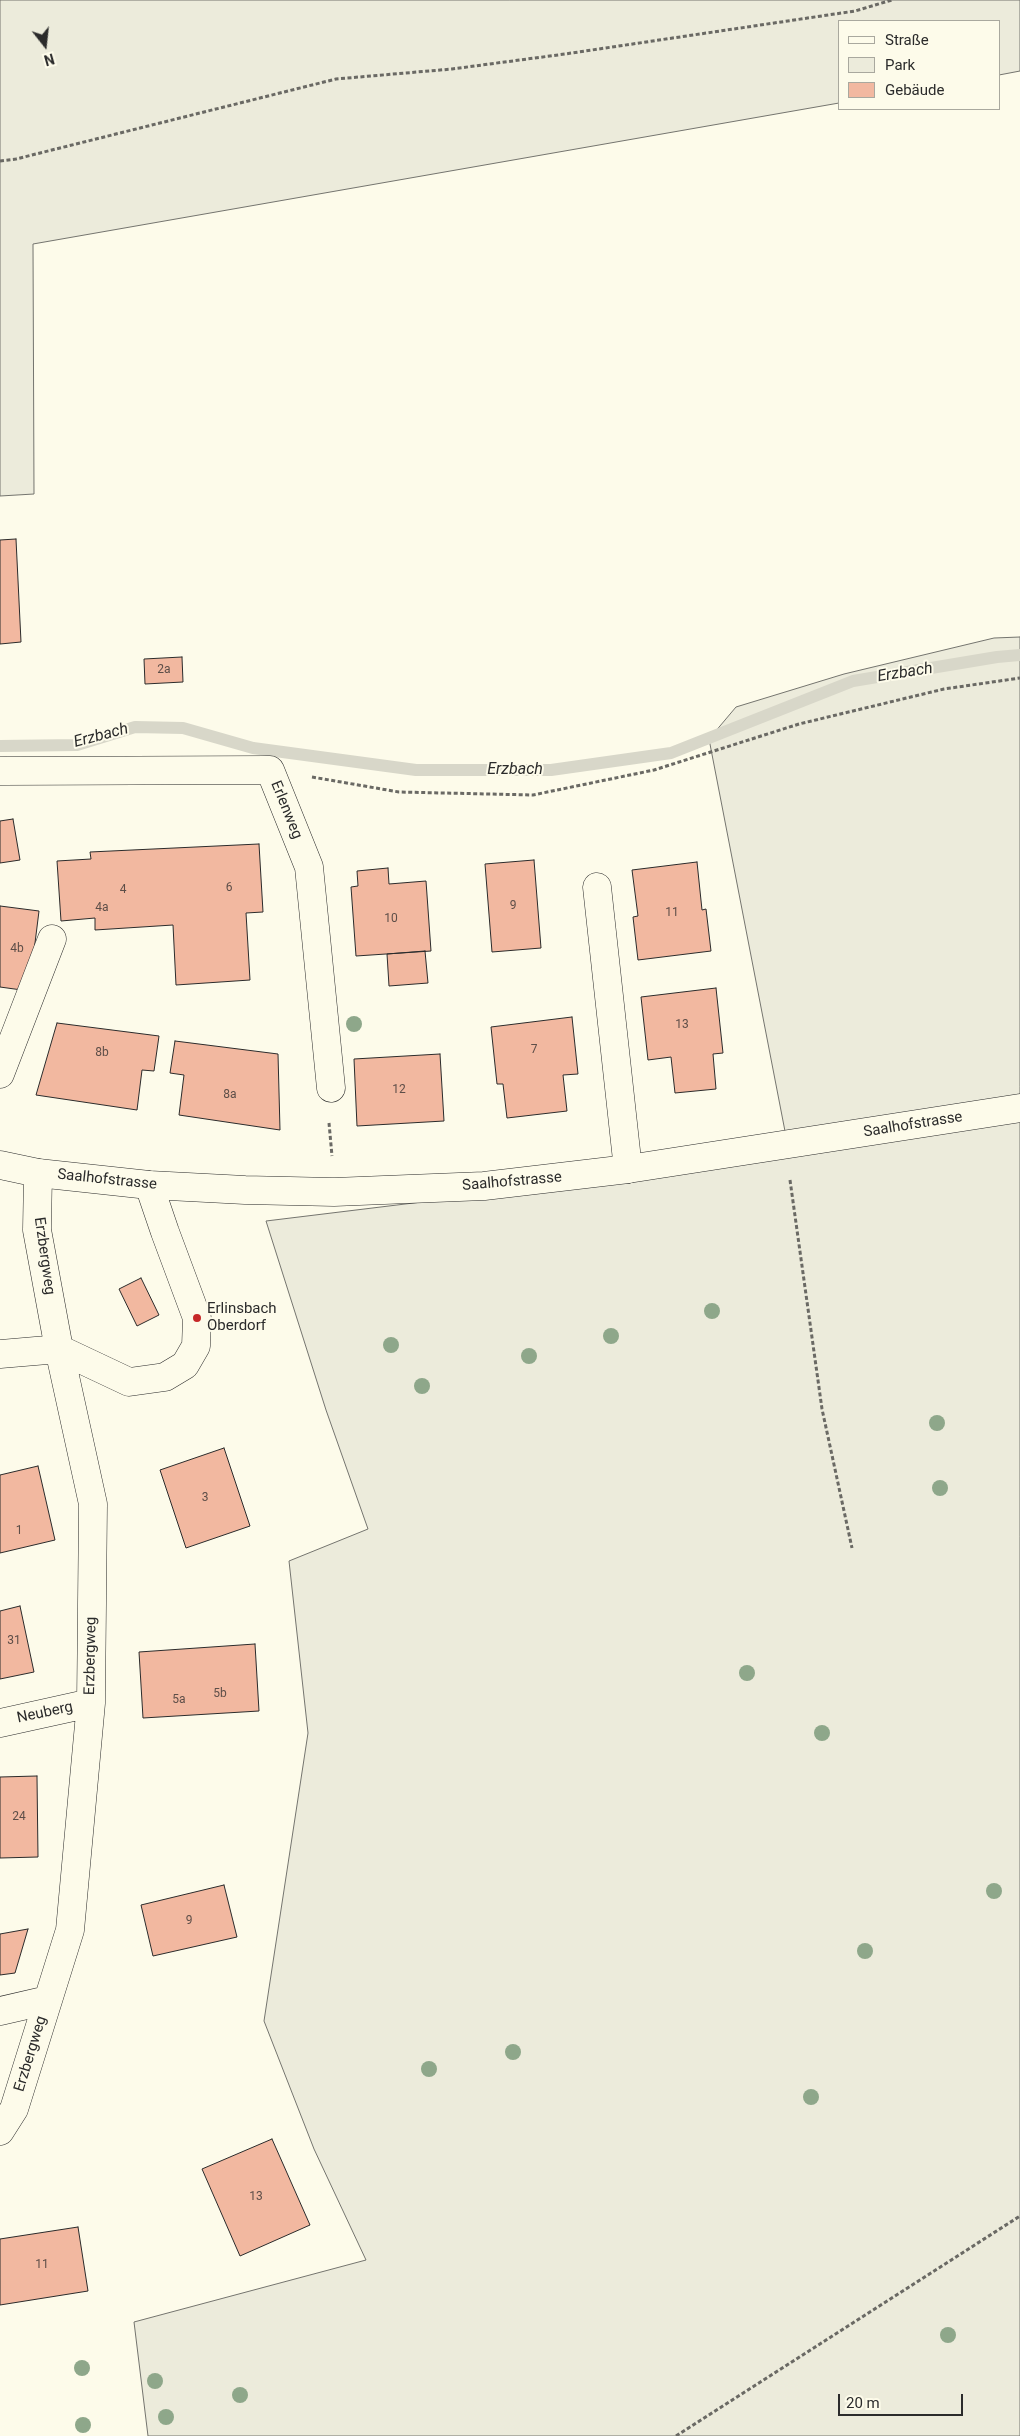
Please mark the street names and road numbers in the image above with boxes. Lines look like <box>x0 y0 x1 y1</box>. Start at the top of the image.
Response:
street label: Erlenweg <box>266 778 306 842</box>
street label: Saalhofstrasse <box>862 1108 964 1142</box>
street label: Saalhofstrasse <box>56 1166 158 1194</box>
street label: Saalhofstrasse <box>461 1169 563 1195</box>
street label: Erzbergweg <box>30 1216 58 1296</box>
street label: Erzbergweg <box>81 1617 101 1695</box>
street label: Neuberg <box>15 1698 75 1728</box>
street label: Erzbergweg <box>11 2014 51 2094</box>

